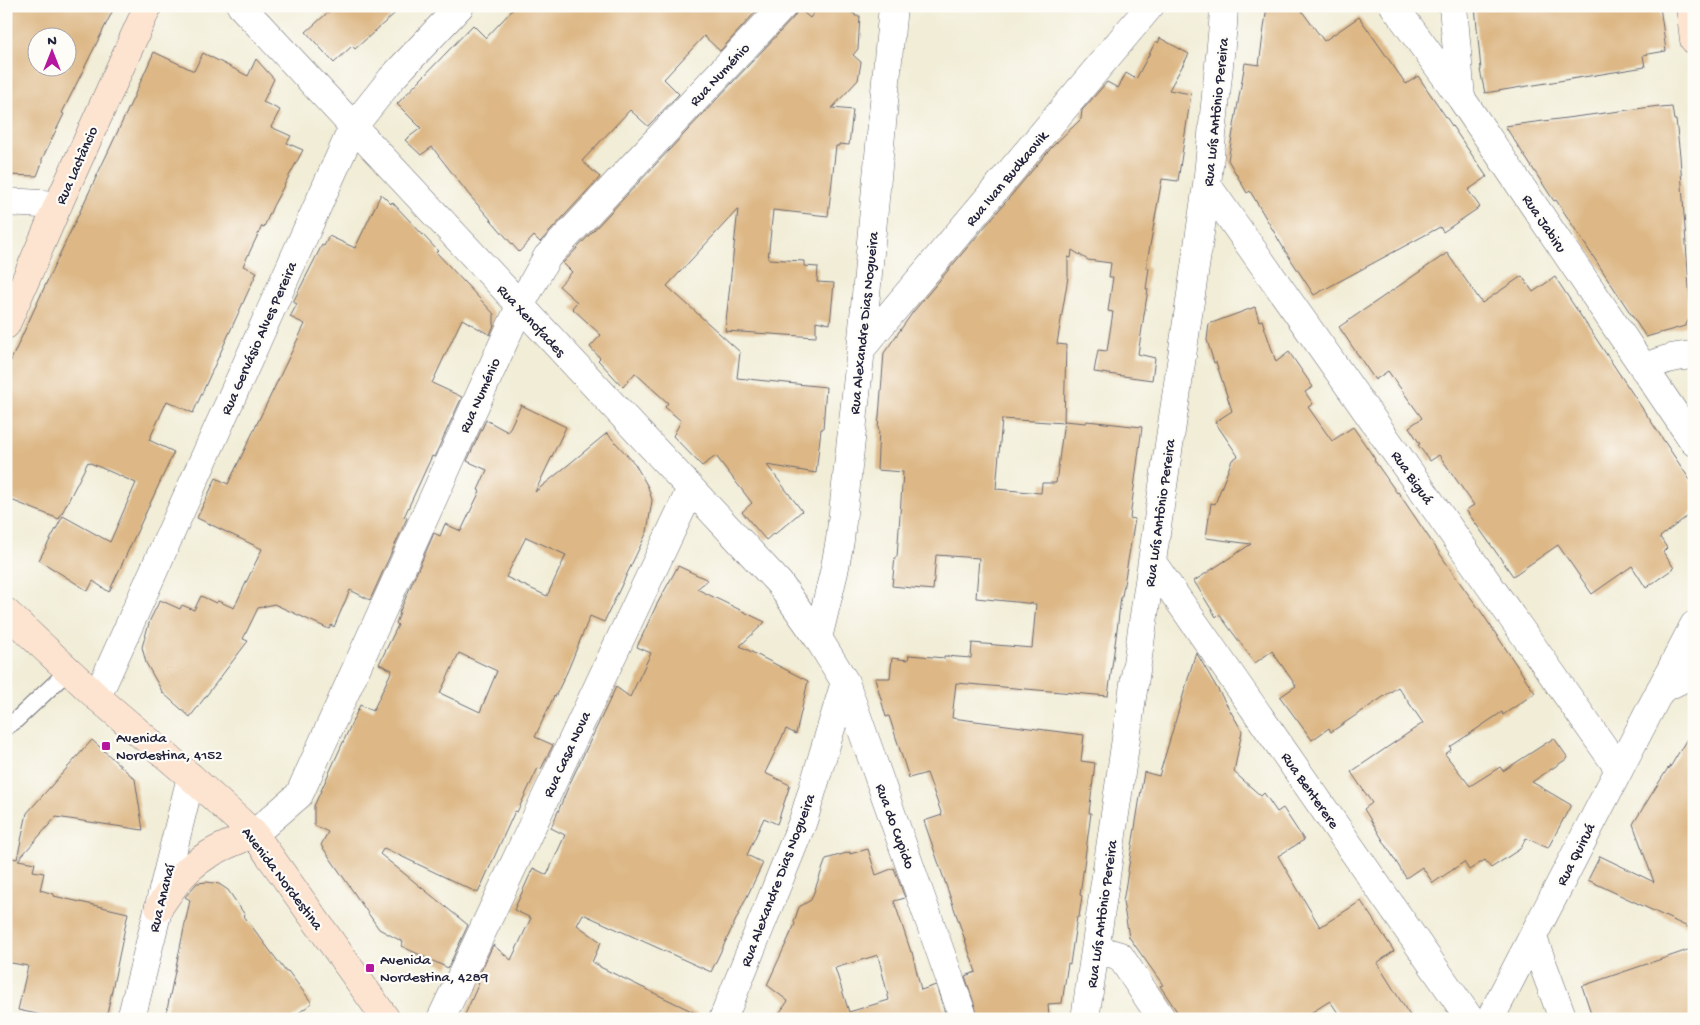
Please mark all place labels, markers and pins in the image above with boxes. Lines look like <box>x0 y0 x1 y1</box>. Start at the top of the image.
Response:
place label: Avenida Nordestina, 4152 <box>116 730 222 765</box>
marker: Avenida Nordestina, 4152 <box>100 740 112 752</box>
place label: Avenida Nordestina, 4289 <box>380 952 489 987</box>
marker: Avenida Nordestina, 4289 <box>364 962 376 974</box>

